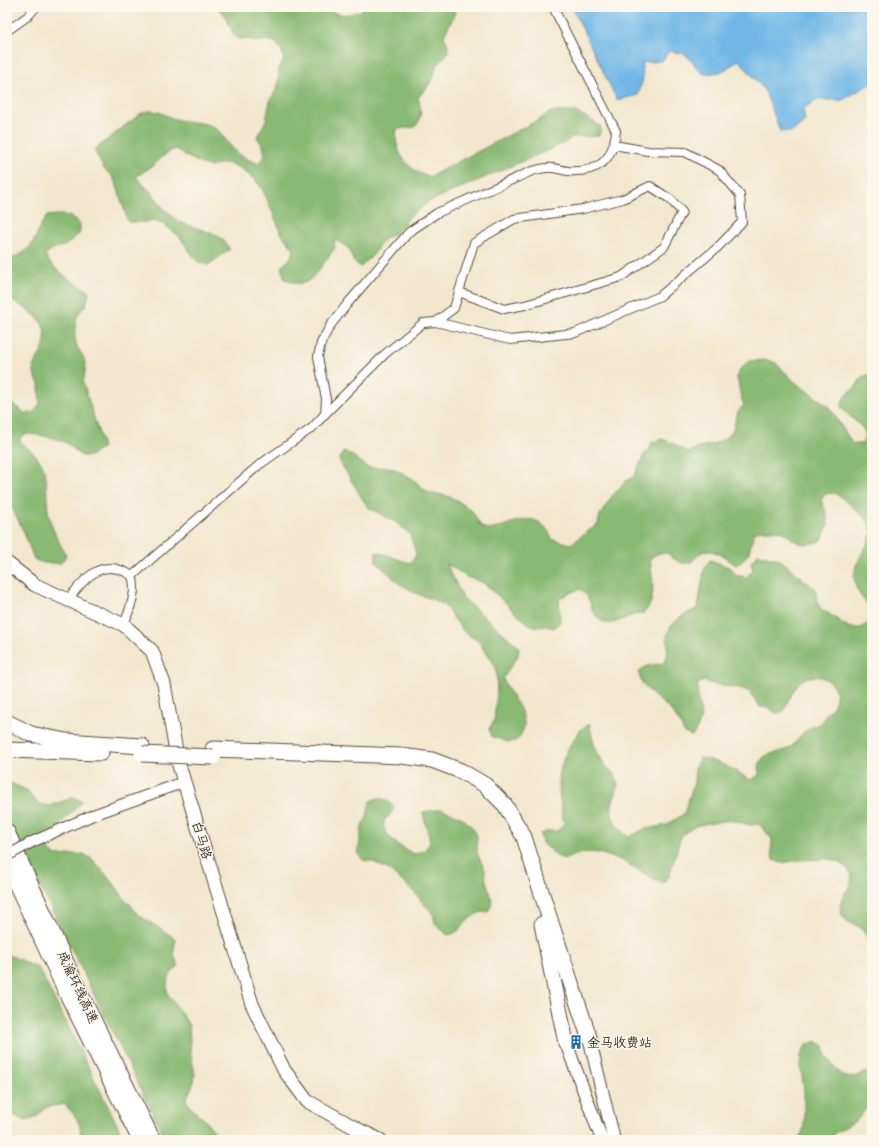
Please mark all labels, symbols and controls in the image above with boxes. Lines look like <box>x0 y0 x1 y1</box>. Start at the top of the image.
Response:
street label: 白马路 <box>185 818 219 862</box>
street label: 成渝环线高速 <box>51 947 105 1027</box>
place label: 金马收费站 <box>587 1031 652 1054</box>
building icon: 金马收费站 <box>568 1034 584 1050</box>

